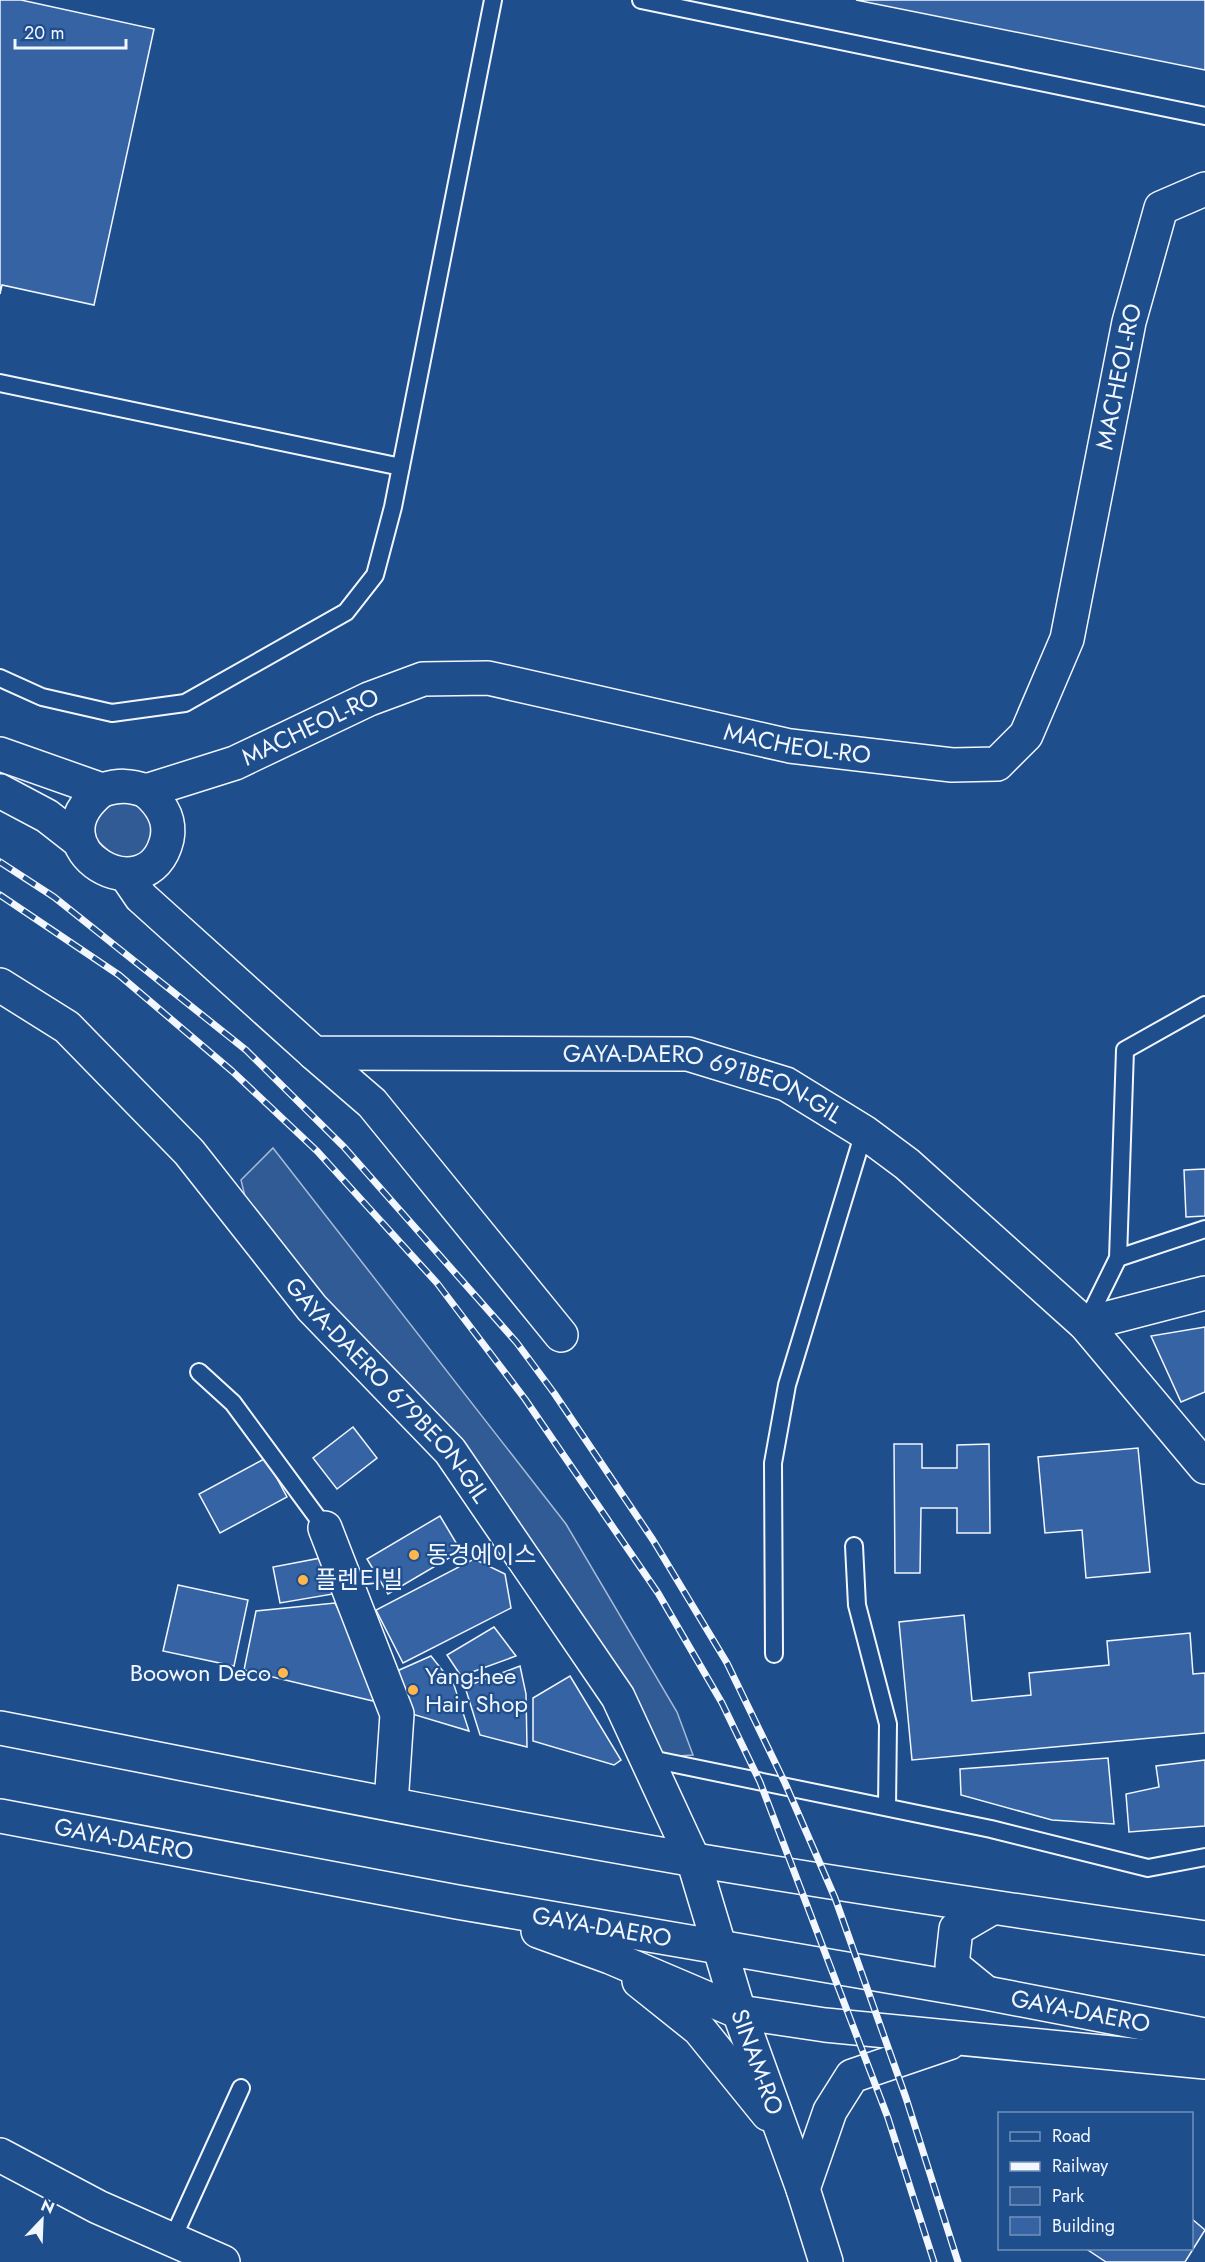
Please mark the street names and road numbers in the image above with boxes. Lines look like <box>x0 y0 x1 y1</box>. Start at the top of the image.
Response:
street label: MACHEOL-RO <box>1086 299 1150 453</box>
street label: MACHEOL-RO <box>236 679 385 774</box>
street label: MACHEOL-RO <box>721 714 873 772</box>
street label: GAYA-DAERO 691BEON-GIL <box>563 1036 850 1132</box>
street label: GAYA-DAERO 679BEON-GIL <box>277 1269 498 1510</box>
street label: GAYA-DAERO <box>51 1809 196 1869</box>
street label: GAYA-DAERO <box>529 1897 674 1956</box>
street label: GAYA-DAERO <box>1008 1980 1153 2041</box>
street label: SINAM-RO <box>722 2004 793 2120</box>

